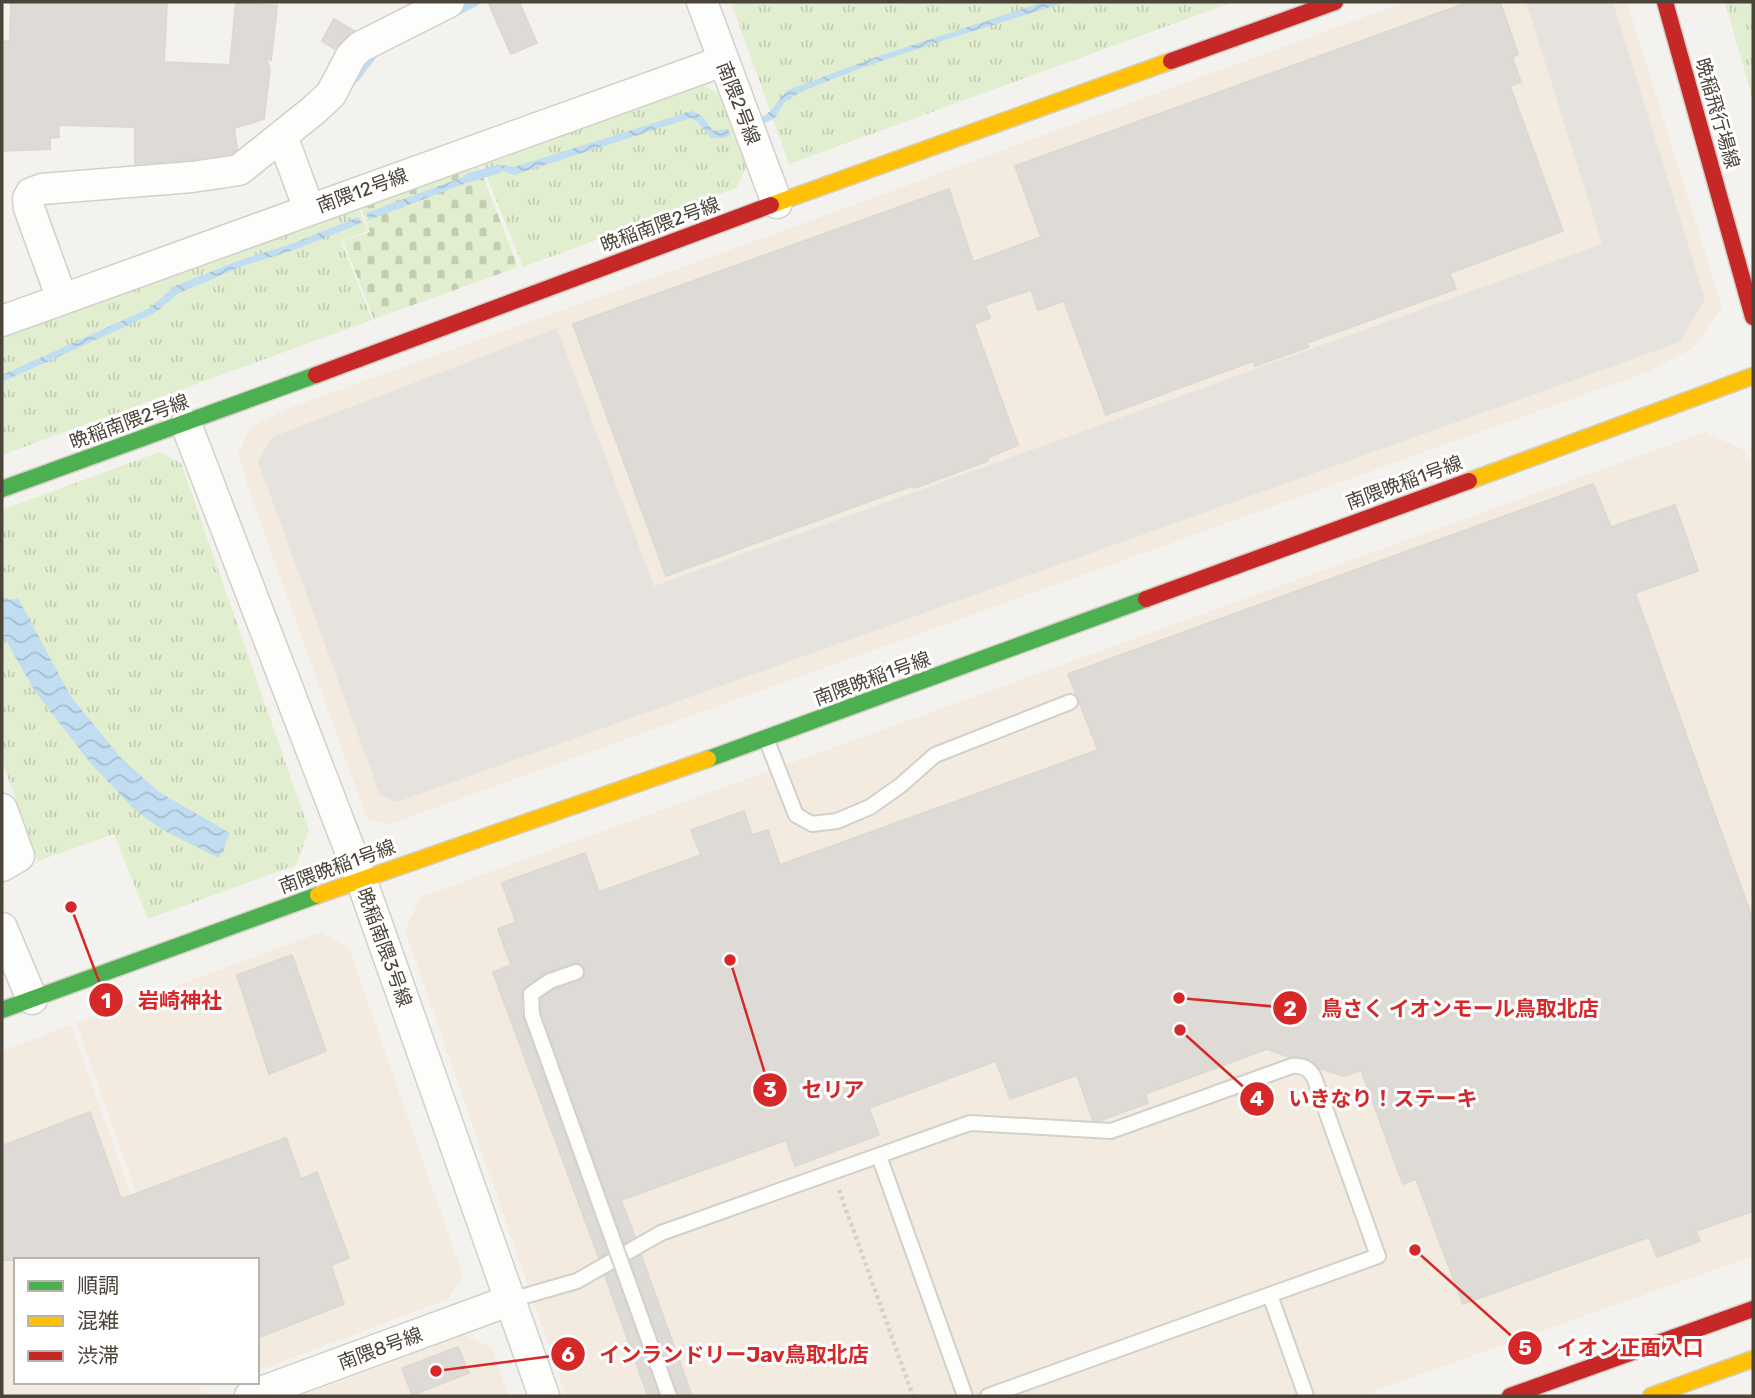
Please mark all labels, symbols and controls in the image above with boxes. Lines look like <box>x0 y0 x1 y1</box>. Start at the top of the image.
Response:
street label: 晩稲飛行場線 <box>1691 55 1744 171</box>
street label: 南隈2号線 <box>712 58 765 148</box>
street label: 南隈12号線 <box>313 163 411 218</box>
street label: 晩稲南隈2号線 <box>597 192 723 257</box>
street label: 晩稲南隈2号線 <box>66 389 192 454</box>
street label: 南隈晩稲1号線 <box>1343 451 1465 514</box>
street label: 南隈晩稲1号線 <box>811 647 933 710</box>
street label: 南隈晩稲1号線 <box>276 835 398 898</box>
street label: 晩稲南隈3号線 <box>352 884 417 1010</box>
callout: 岩崎神社 <box>89 979 236 1021</box>
callout: 鳥さく イオンモール鳥取北店 <box>1272 987 1613 1029</box>
text: 1 <box>101 988 111 1013</box>
text: 岩崎神社 <box>138 988 222 1013</box>
text: 2 <box>1283 996 1297 1021</box>
text: 鳥さく イオンモール鳥取北店 <box>1321 996 1599 1021</box>
callout: セリア <box>753 1069 879 1111</box>
text: 3 <box>763 1077 777 1102</box>
text: セリア <box>802 1077 865 1102</box>
callout: いきなり！ステーキ <box>1239 1078 1491 1120</box>
text: 4 <box>1250 1086 1264 1111</box>
text: いきなり！ステーキ <box>1289 1086 1478 1111</box>
legend <box>14 1258 259 1384</box>
text: 順調 <box>77 1273 119 1298</box>
text: 混雑 <box>77 1308 119 1333</box>
street label: 南隈8号線 <box>335 1323 425 1374</box>
callout: イオン正面入口 <box>1508 1327 1718 1369</box>
callout: インランドリーJav鳥取北店 <box>550 1333 883 1375</box>
text: 5 <box>1518 1335 1532 1360</box>
text: イオン正面入口 <box>1557 1335 1704 1360</box>
text: 6 <box>561 1342 575 1367</box>
text: インランドリーJav鳥取北店 <box>599 1342 869 1367</box>
text: 渋滞 <box>77 1343 119 1368</box>

